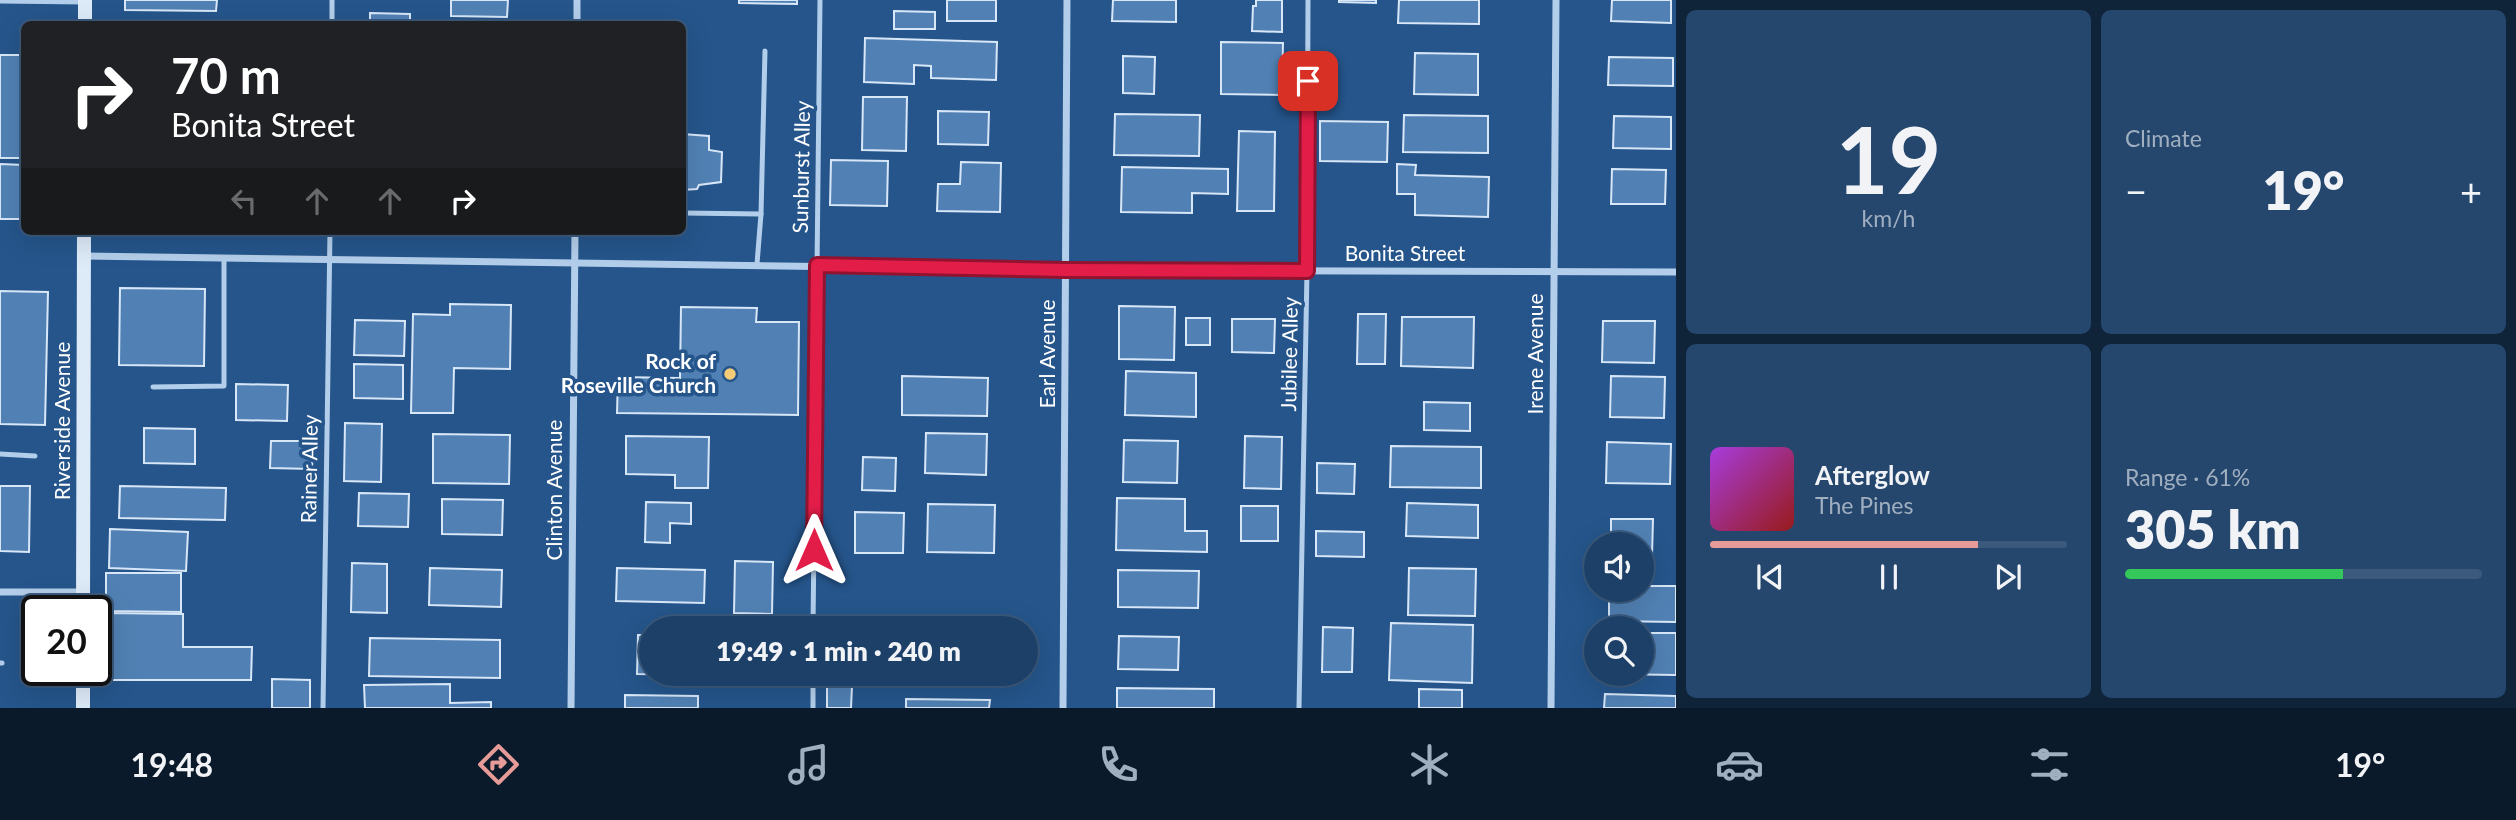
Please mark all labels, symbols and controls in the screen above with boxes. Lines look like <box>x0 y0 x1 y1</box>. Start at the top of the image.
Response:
text: 70 m <box>171 46 281 104</box>
icon: right <box>56 49 147 140</box>
pin <box>1278 51 1338 111</box>
icon: arrive <box>1289 62 1327 100</box>
street label: Sunburst Alley <box>787 100 814 234</box>
text: 19 <box>1836 104 1941 213</box>
text: Bonita Street <box>171 105 355 144</box>
text: Climate <box>2125 124 2202 152</box>
text: 19° <box>2263 159 2344 221</box>
text: − <box>2125 168 2147 214</box>
text: + <box>2460 168 2482 214</box>
icon: left <box>225 182 263 220</box>
icon: ahead <box>298 182 336 220</box>
icon: ahead <box>371 182 409 220</box>
icon: right <box>444 182 482 220</box>
text: km/h <box>1862 204 1915 232</box>
street label: Bonita Street <box>1345 240 1466 265</box>
street label: Irene Avenue <box>1522 293 1547 415</box>
street label: Jubilee Alley <box>1275 296 1302 411</box>
street label: Earl Avenue <box>1034 299 1059 409</box>
street label: Riverside Avenue <box>49 342 74 500</box>
place label: Rock of Roseville Church <box>561 348 716 397</box>
marker: Rock of Roseville Church <box>722 366 738 382</box>
street label: Rainer Alley <box>295 414 322 524</box>
street label: Clinton Avenue <box>541 420 566 560</box>
text: Afterglow <box>1815 459 1930 491</box>
text: Range · 61% <box>2125 463 2250 491</box>
text: The Pines <box>1815 491 1913 519</box>
text: 305 km <box>2125 498 2301 560</box>
position arrow <box>777 513 851 587</box>
map controls <box>1584 532 1654 686</box>
button: sound <box>1584 532 1654 602</box>
icon: previous <box>1751 558 1789 596</box>
icon: pause <box>1870 558 1908 596</box>
icon: next <box>1989 558 2027 596</box>
speed limit sign: 20 <box>21 595 112 686</box>
button: search <box>1584 616 1654 686</box>
text: 19:49 · 1 min · 240 m <box>716 635 961 667</box>
icon: directions <box>474 740 523 789</box>
icon: music <box>784 740 833 789</box>
icon: phone <box>1094 740 1143 789</box>
icon: climate <box>1405 740 1454 789</box>
icon: car <box>1715 740 1764 789</box>
icon: filters <box>2025 740 2074 789</box>
text: 19:48 <box>131 745 213 784</box>
text: 19° <box>2335 745 2385 784</box>

